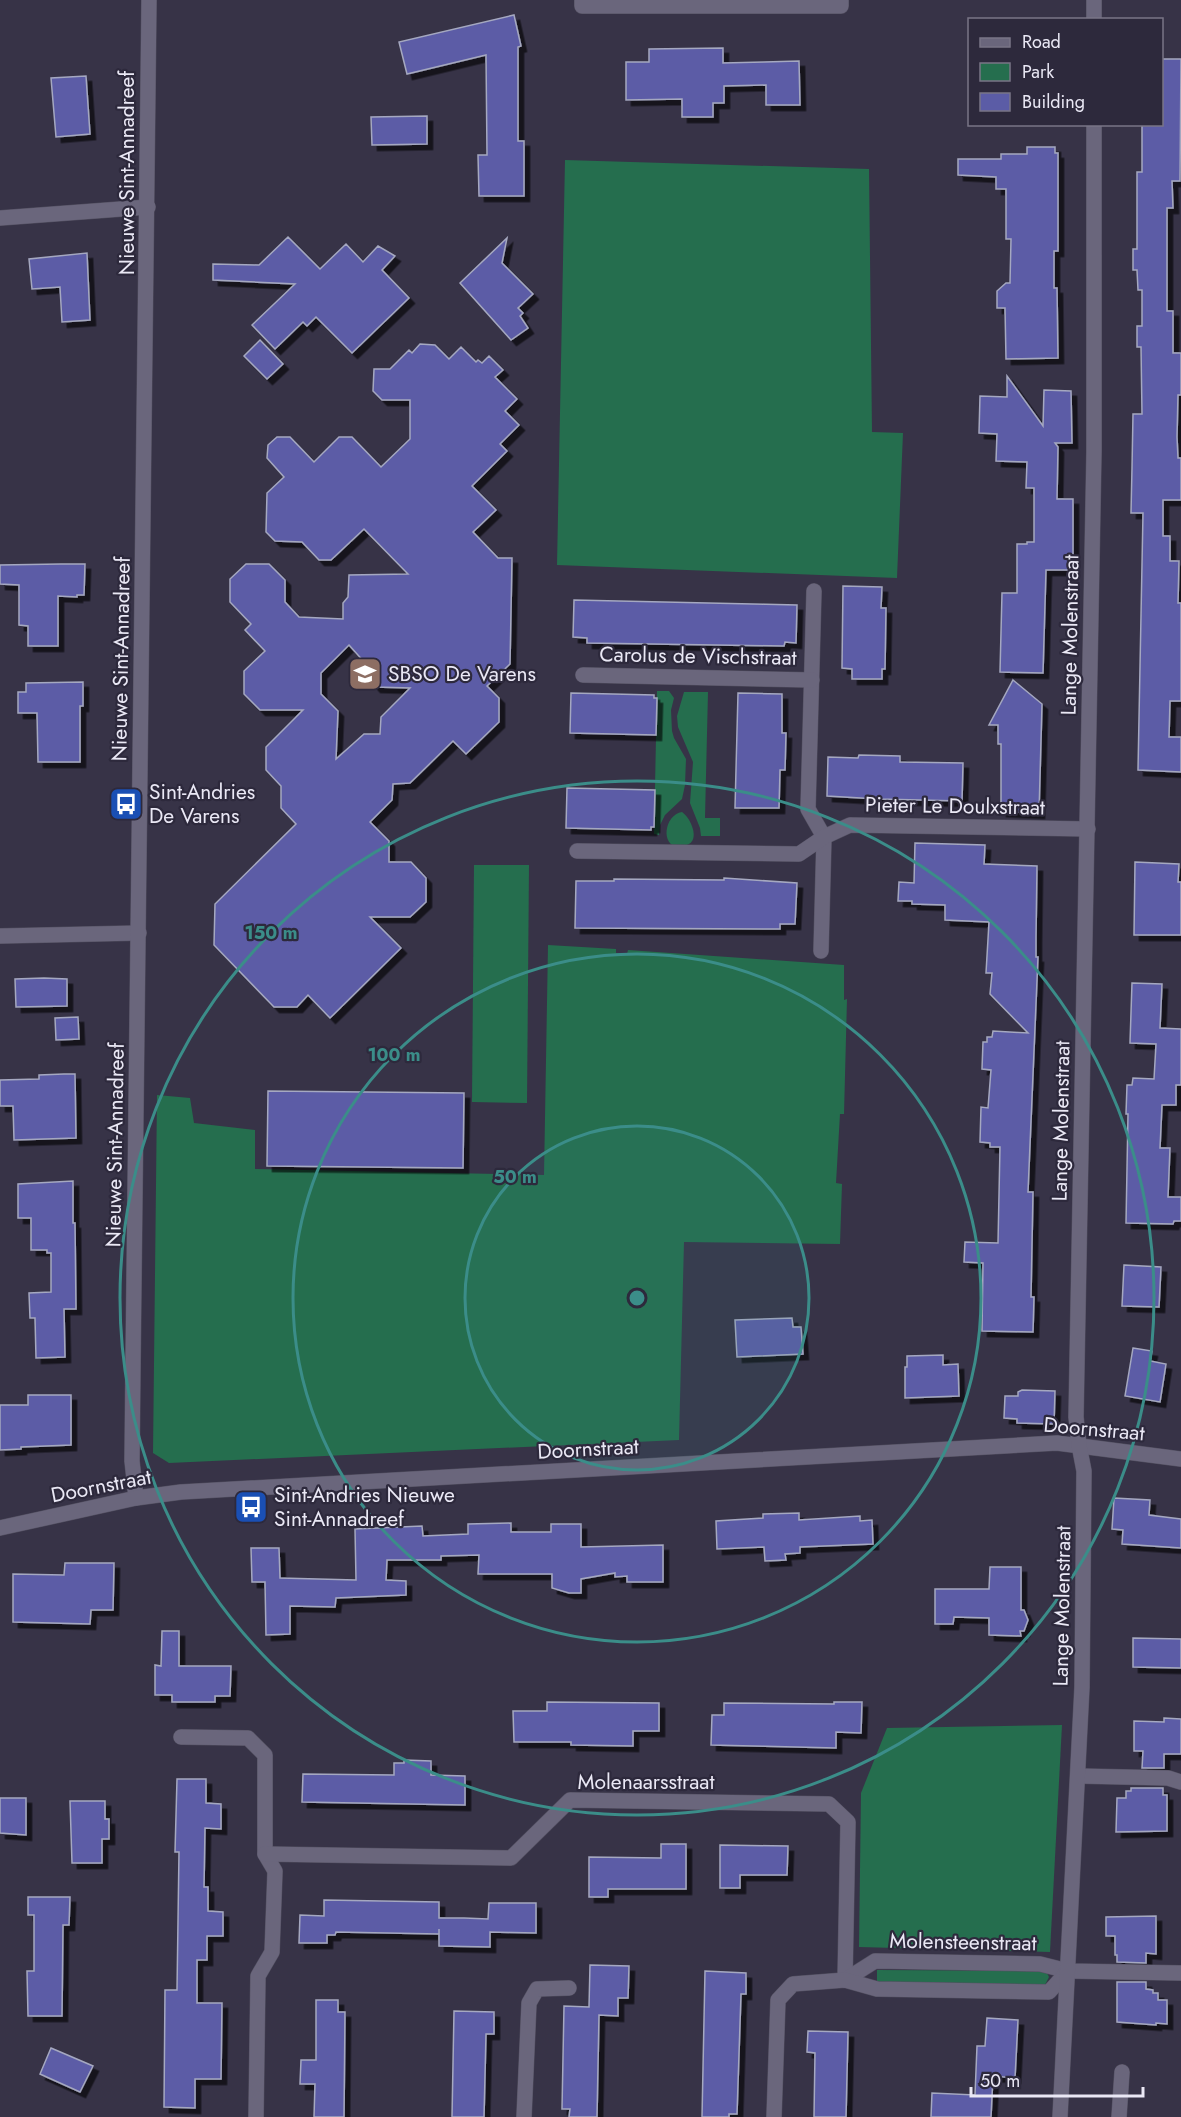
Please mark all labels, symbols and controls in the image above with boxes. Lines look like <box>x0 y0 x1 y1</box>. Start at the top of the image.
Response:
legend <box>968 18 1163 126</box>
text: Road <box>1022 29 1061 55</box>
text: Park <box>1022 59 1054 85</box>
street label: Nieuwe Sint-Annadreef <box>112 70 142 275</box>
text: Building <box>1022 89 1085 115</box>
street label: Lange Molenstraat <box>1054 554 1086 716</box>
street label: Nieuwe Sint-Annadreef <box>104 555 138 762</box>
street label: Carolus de Vischstraat <box>599 639 797 673</box>
school or university icon: SBSO De Varens <box>347 656 383 692</box>
place label: SBSO De Varens <box>388 659 536 689</box>
place label: Sint-Andries De Varens <box>149 777 255 831</box>
bus stop icon: Sint-Andries De Varens <box>108 786 144 822</box>
street label: Pieter Le Doulxstraat <box>865 789 1045 823</box>
text: 150 m <box>245 920 297 946</box>
street label: Lange Molenstraat <box>1045 1040 1077 1202</box>
street label: Nieuwe Sint-Annadreef <box>98 1041 132 1248</box>
text: 100 m <box>367 1042 421 1068</box>
text: 50 m <box>493 1164 537 1190</box>
centre of rings <box>627 1288 647 1308</box>
street label: Doornstraat <box>1042 1410 1146 1448</box>
street label: Doornstraat <box>537 1431 639 1467</box>
street label: Doornstraat <box>48 1462 154 1510</box>
place label: Sint-Andries Nieuwe Sint-Annadreef <box>274 1480 455 1534</box>
bus stop icon: Sint-Andries Nieuwe Sint-Annadreef <box>233 1489 269 1525</box>
street label: Lange Molenstraat <box>1046 1525 1078 1687</box>
street label: Molenaarsstraat <box>578 1767 714 1797</box>
street label: Molensteenstraat <box>889 1926 1037 1958</box>
scale bar <box>971 2060 1144 2098</box>
text: 50 m <box>980 2068 1020 2094</box>

